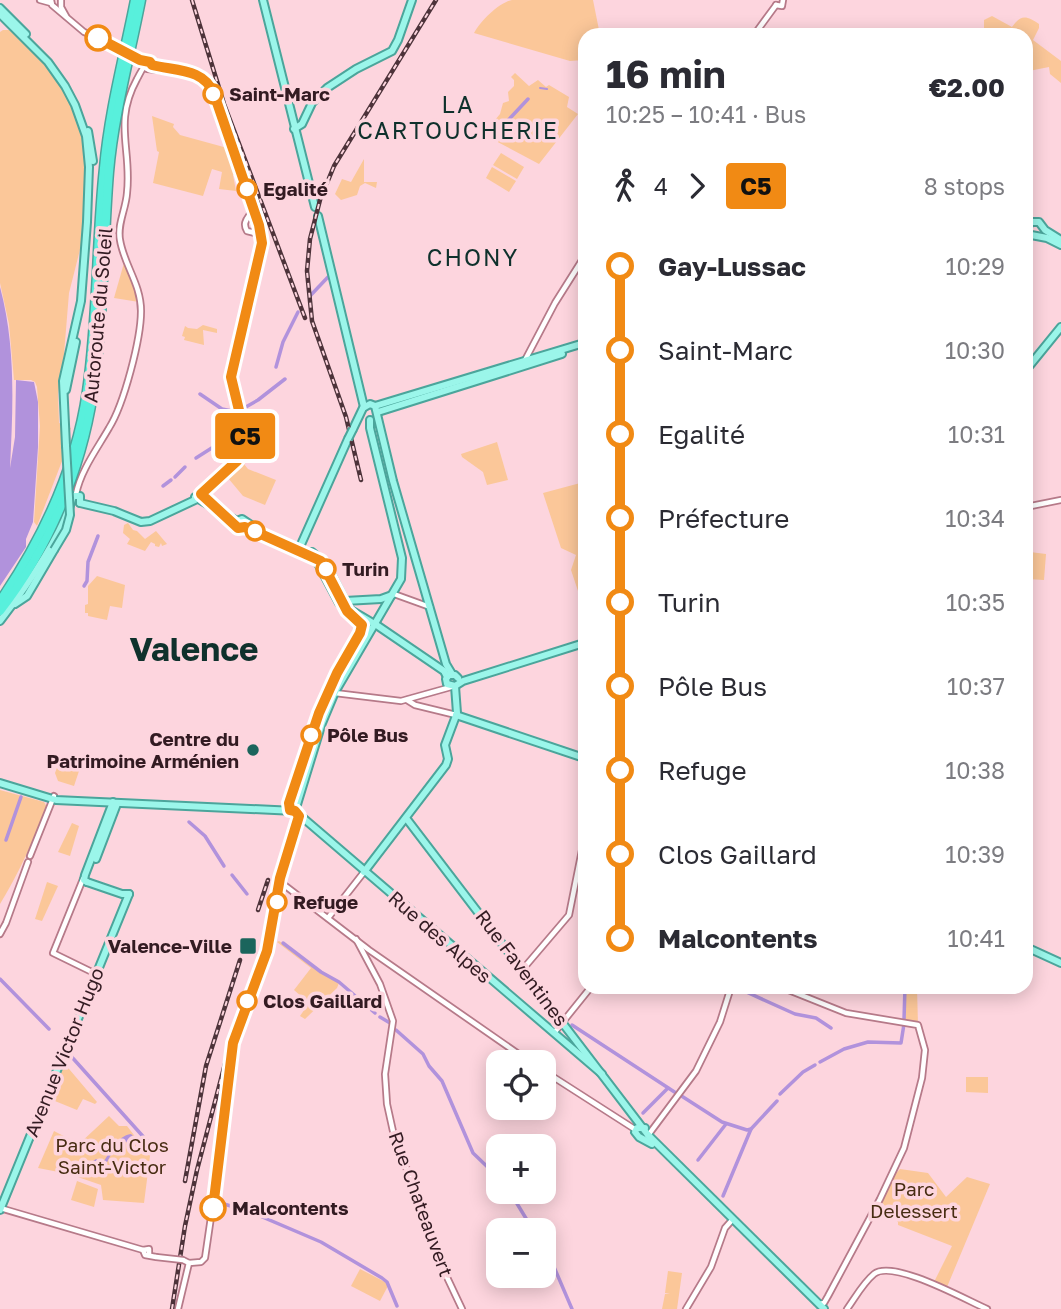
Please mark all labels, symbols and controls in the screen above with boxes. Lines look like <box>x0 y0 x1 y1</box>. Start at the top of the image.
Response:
unlabelled marker <box>85 25 111 51</box>
text: 16 min <box>606 51 726 96</box>
text: €2.00 <box>929 72 1005 103</box>
place label: Saint-Marc <box>229 82 330 105</box>
marker: Saint-Marc <box>203 84 223 104</box>
district label: LA CARTOUCHERIE <box>357 90 559 144</box>
text: 10:25 – 10:41 · Bus <box>606 100 806 128</box>
icon: walk <box>606 167 644 205</box>
icon: forward <box>678 167 716 205</box>
text: C5 <box>740 171 772 200</box>
text: 4 <box>654 172 668 200</box>
text: 8 stops <box>924 172 1005 200</box>
place label: Egalité <box>263 177 328 200</box>
marker: Egalité <box>237 179 257 199</box>
street label: Autoroute du Soleil <box>78 226 117 404</box>
district label: CHONY <box>427 243 519 271</box>
text: Gay-Lussac <box>658 251 806 282</box>
text: 10:29 <box>945 252 1005 280</box>
text: Saint-Marc <box>658 335 793 366</box>
text: 10:30 <box>945 336 1005 364</box>
line badge: C5 <box>214 413 276 459</box>
text: Egalité <box>658 419 745 450</box>
text: 10:31 <box>948 420 1005 448</box>
text: C5 <box>229 421 261 450</box>
text: Préfecture <box>658 503 789 534</box>
text: 10:34 <box>945 504 1005 532</box>
unlabelled marker <box>245 521 265 541</box>
place label: Turin <box>342 557 389 580</box>
marker: Turin <box>316 559 336 579</box>
text: Turin <box>658 587 721 618</box>
text: 10:35 <box>946 588 1005 616</box>
district label: Valence <box>129 629 259 668</box>
text: Pôle Bus <box>658 671 767 702</box>
text: 10:37 <box>947 672 1005 700</box>
place label: Pôle Bus <box>327 723 409 746</box>
marker: Pôle Bus <box>301 725 321 745</box>
place label: Centre du Patrimoine Arménien <box>46 727 239 772</box>
marker: Centre du Patrimoine Arménien <box>245 742 261 758</box>
text: Refuge <box>658 755 747 786</box>
text: 10:38 <box>945 756 1005 784</box>
text: Clos Gaillard <box>658 839 817 870</box>
text: 10:39 <box>945 840 1005 868</box>
street label: Rue des Alpes <box>384 886 496 987</box>
place label: Refuge <box>293 890 358 913</box>
marker: Refuge <box>267 892 287 912</box>
street label: Rue Faventines <box>471 905 574 1030</box>
text: Malcontents <box>658 923 818 954</box>
text: 10:41 <box>948 924 1005 952</box>
place label: Valence-Ville <box>108 934 232 957</box>
marker: Valence-Ville <box>238 936 258 956</box>
street label: Avenue Victor Hugo <box>19 964 108 1140</box>
place label: Clos Gaillard <box>263 989 382 1012</box>
marker: Clos Gaillard <box>237 991 257 1011</box>
map controls <box>486 1050 556 1288</box>
button: locate <box>486 1050 556 1120</box>
street label: Rue Chateauvert <box>385 1128 458 1279</box>
park label: Parc du Clos Saint-Victor <box>55 1133 169 1178</box>
button: + <box>486 1134 556 1204</box>
park label: Parc Delessert <box>870 1177 958 1222</box>
marker: Malcontents <box>200 1195 226 1221</box>
place label: Malcontents <box>232 1196 349 1219</box>
button: − <box>486 1218 556 1288</box>

